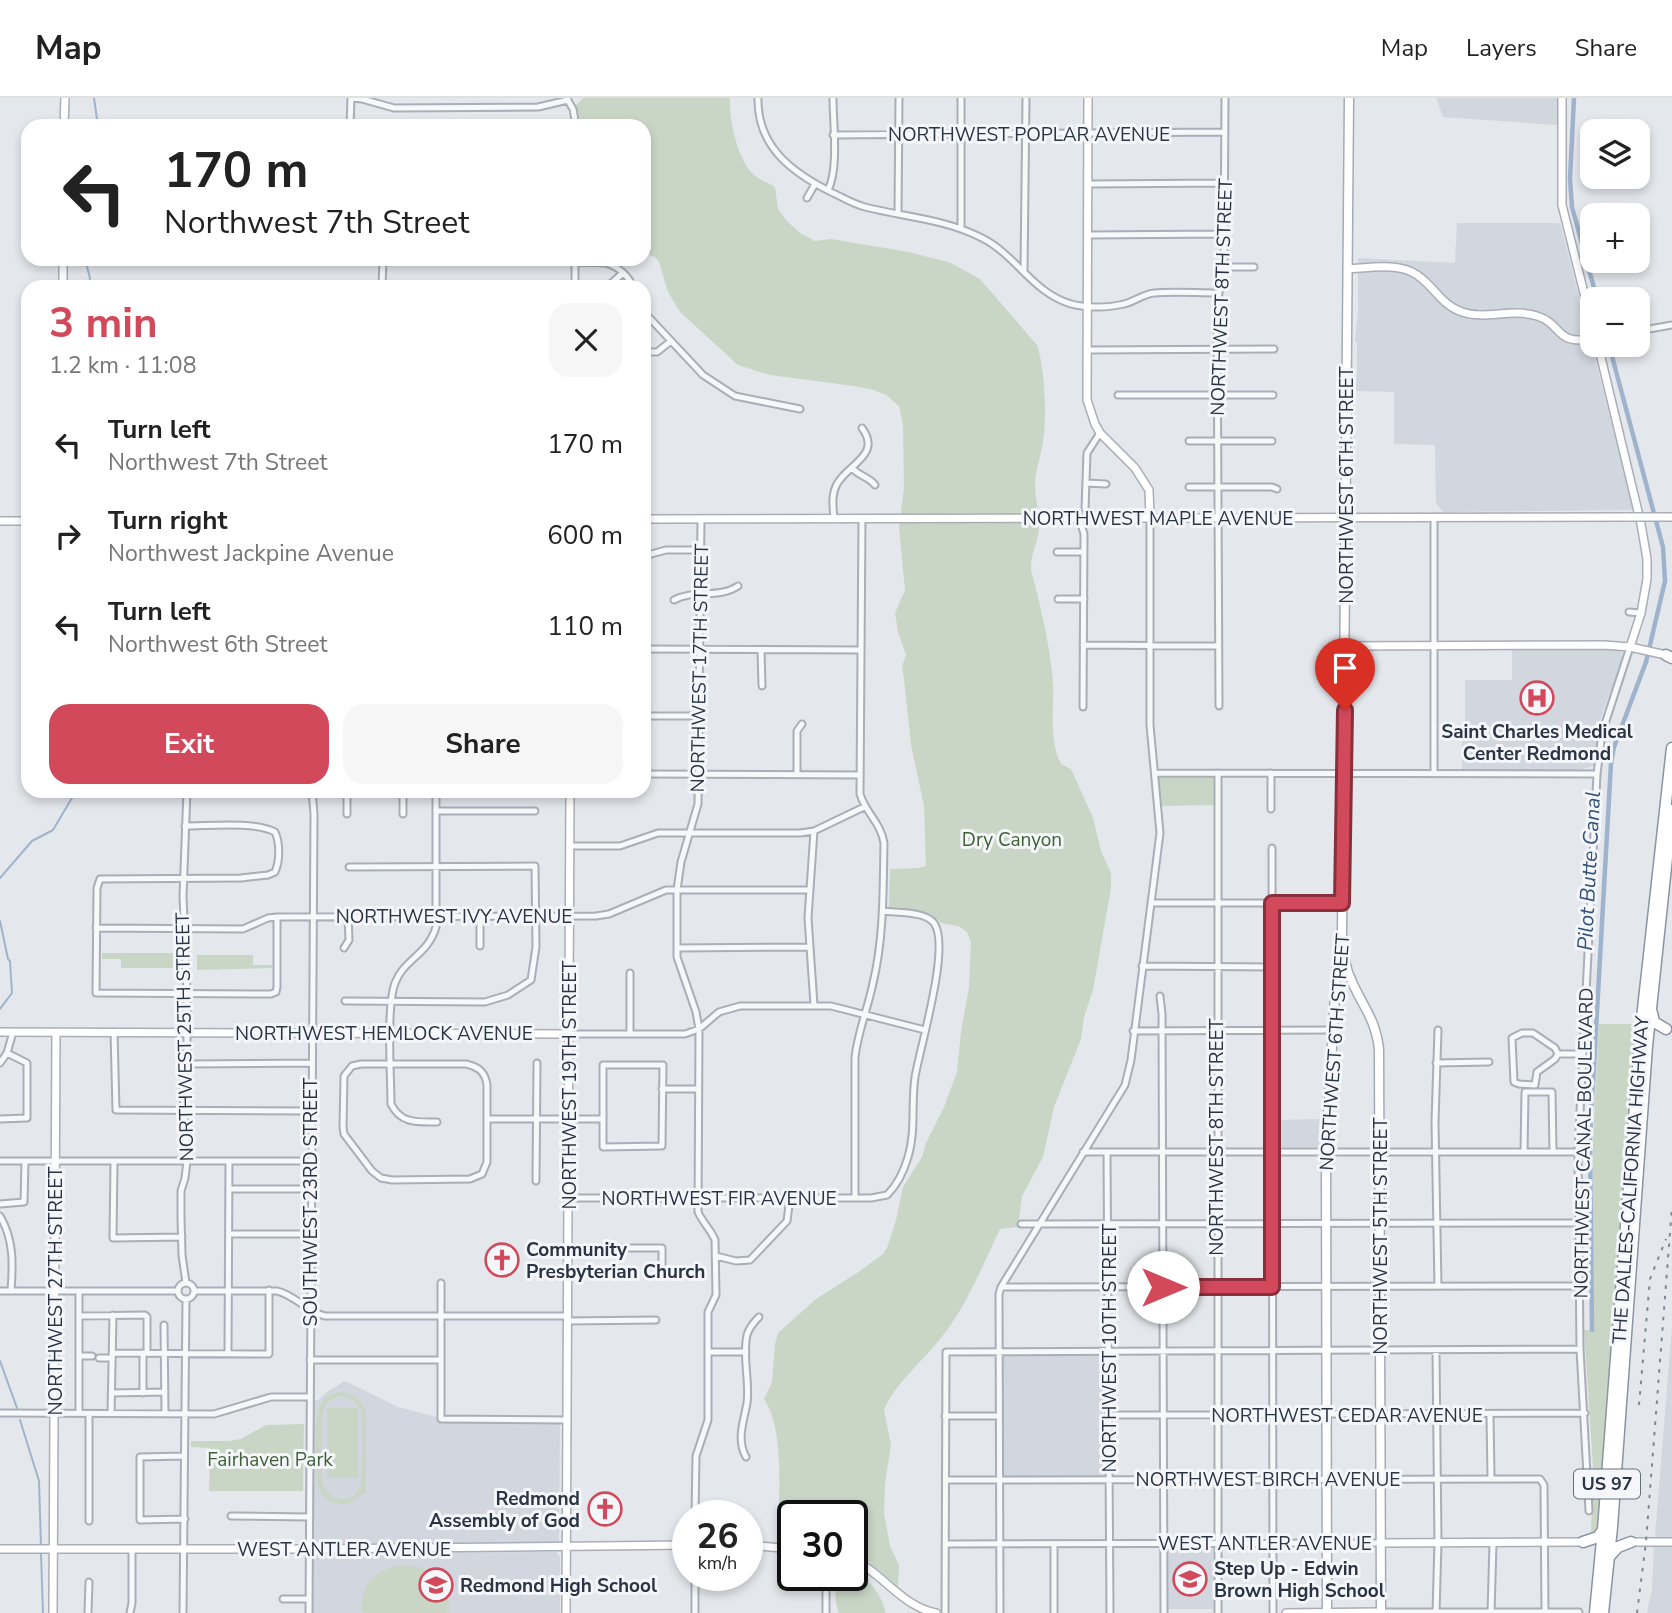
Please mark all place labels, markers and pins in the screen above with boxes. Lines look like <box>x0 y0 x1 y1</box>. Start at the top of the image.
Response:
pin <box>1315 638 1375 710</box>
hospital icon: Saint Charles Medical Center Redmond <box>1518 679 1556 717</box>
place label: Saint Charles Medical Center Redmond <box>1441 719 1633 767</box>
place label: Community Presbyterian Church <box>526 1237 705 1285</box>
church icon: Community Presbyterian Church <box>483 1241 521 1279</box>
place label: Redmond Assembly of God <box>429 1486 580 1534</box>
church icon: Redmond Assembly of God <box>586 1490 624 1528</box>
place label: Step Up - Edwin Brown High School <box>1214 1556 1385 1604</box>
school or university icon: Step Up - Edwin Brown High School <box>1171 1560 1209 1598</box>
school or university icon: Redmond High School <box>417 1566 455 1604</box>
place label: Redmond High School <box>460 1573 657 1599</box>

